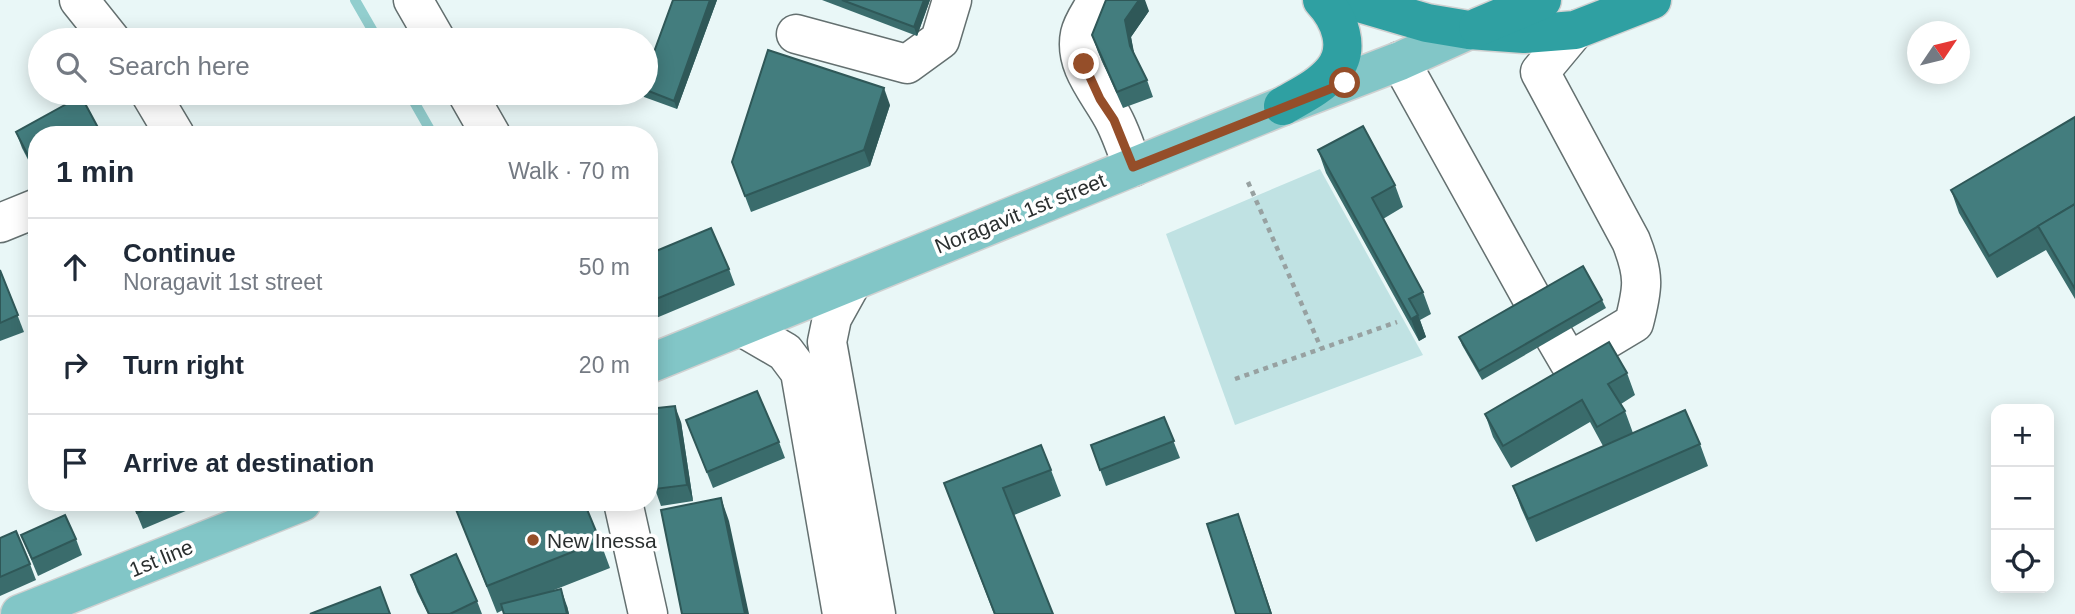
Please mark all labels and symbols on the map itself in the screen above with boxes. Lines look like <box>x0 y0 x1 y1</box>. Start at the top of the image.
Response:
north arrow <box>1907 21 1970 84</box>
route end <box>1068 48 1099 79</box>
route start <box>1329 67 1360 98</box>
street label: Noragavit 1st street <box>931 168 1109 258</box>
place label: New Inessa <box>547 529 657 552</box>
marker: New Inessa <box>525 532 541 548</box>
street label: 1st line <box>126 535 196 581</box>

